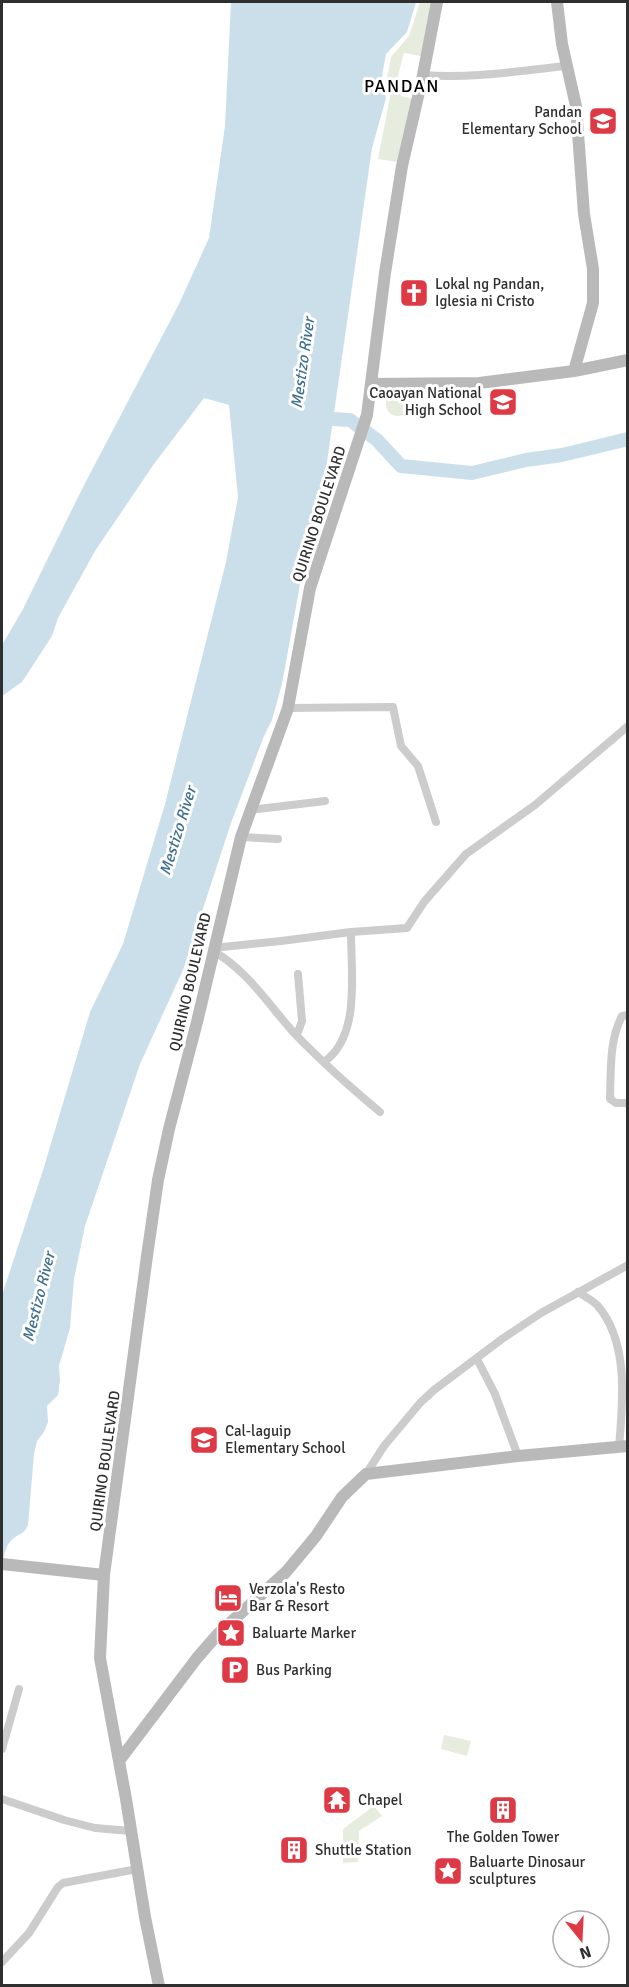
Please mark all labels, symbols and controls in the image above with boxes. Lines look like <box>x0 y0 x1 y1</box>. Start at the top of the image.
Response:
district label: PANDAN <box>364 75 440 97</box>
place label: Pandan Elementary School <box>461 103 582 138</box>
school or university icon: Pandan Elementary School <box>587 105 619 137</box>
place label: Lokal ng Pandan, Iglesia ni Cristo <box>435 275 544 310</box>
church icon: Lokal ng Pandan, Iglesia ni Cristo <box>398 277 430 309</box>
water label: Mestizo River <box>287 314 320 410</box>
place label: Caoayan National High School <box>369 384 482 419</box>
school or university icon: Caoayan National High School <box>487 386 519 418</box>
street label: QUIRINO BOULEVARD <box>289 444 349 584</box>
water label: Mestizo River <box>155 782 202 878</box>
street label: QUIRINO BOULEVARD <box>165 911 215 1053</box>
water label: Mestizo River <box>18 1248 60 1344</box>
street label: QUIRINO BOULEVARD <box>86 1390 124 1532</box>
place label: Cal-laguip Elementary School <box>225 1422 346 1457</box>
school or university icon: Cal-laguip Elementary School <box>188 1424 220 1456</box>
place label: Verzola's Resto Bar & Resort <box>249 1580 345 1615</box>
hotel icon: Verzola's Resto Bar & Resort <box>212 1582 244 1614</box>
place icon: Baluarte Marker <box>215 1617 247 1649</box>
place label: Baluarte Marker <box>252 1624 356 1642</box>
parking icon: Bus Parking <box>219 1654 251 1686</box>
place label: Bus Parking <box>256 1661 332 1679</box>
temple icon: Chapel <box>321 1784 353 1816</box>
place label: Chapel <box>358 1791 403 1809</box>
building icon: The Golden Tower <box>487 1794 519 1826</box>
place label: The Golden Tower <box>447 1828 560 1846</box>
building icon: Shuttle Station <box>278 1834 310 1866</box>
place label: Shuttle Station <box>315 1841 412 1859</box>
place label: Baluarte Dinosaur sculptures <box>469 1853 586 1888</box>
place icon: Baluarte Dinosaur sculptures <box>432 1855 464 1887</box>
north arrow <box>551 1909 611 1969</box>
text: N <box>577 1941 594 1964</box>

